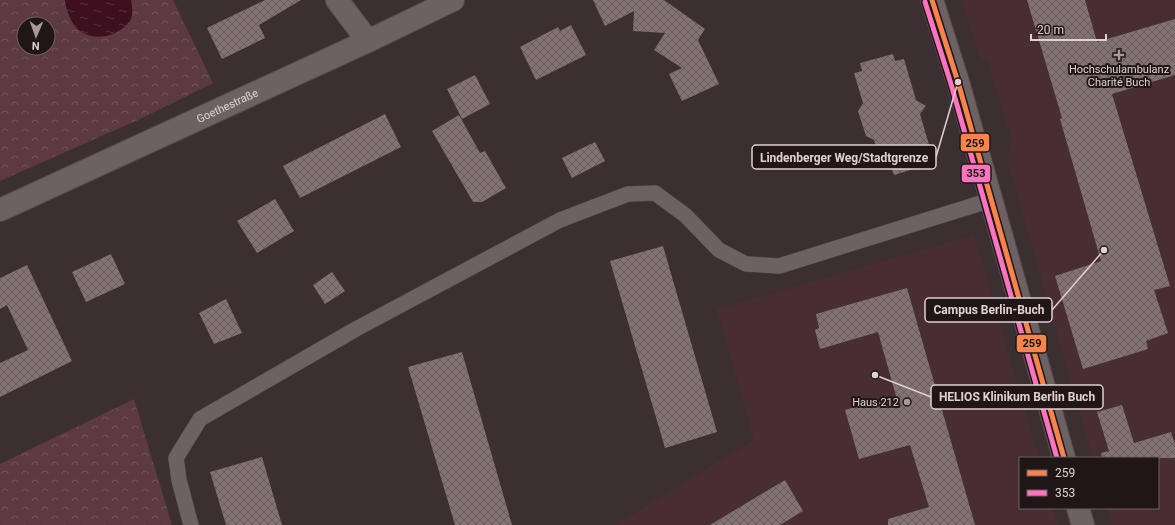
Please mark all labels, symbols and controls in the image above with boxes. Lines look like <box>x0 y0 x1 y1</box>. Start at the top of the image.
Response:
north arrow <box>16 16 56 56</box>
scale bar <box>1031 16 1106 42</box>
text: 20 m <box>1037 23 1064 37</box>
text: N <box>31 39 40 52</box>
marker: Hochschulambulanz Charité Buch <box>1113 49 1125 61</box>
place label: Hochschulambulanz Charité Buch <box>1069 63 1170 89</box>
street label: Goethestraße <box>195 86 260 126</box>
line badge: 259 <box>960 133 990 152</box>
text: 259 <box>966 137 984 150</box>
callout: Lindenberger Weg/Stadtgrenze <box>752 145 936 169</box>
text: Lindenberger Weg/Stadtgrenze <box>760 151 929 165</box>
line badge: 353 <box>961 164 991 183</box>
text: 353 <box>967 167 985 180</box>
callout: Campus Berlin-Buch <box>925 298 1052 322</box>
text: Campus Berlin-Buch <box>934 303 1045 317</box>
line badge: 259 <box>1016 334 1047 353</box>
text: 259 <box>1023 337 1041 350</box>
callout: HELIOS Klinikum Berlin Buch <box>931 385 1103 409</box>
text: HELIOS Klinikum Berlin Buch <box>939 390 1095 404</box>
place label: Haus 212 <box>852 396 899 409</box>
marker: Haus 212 <box>902 397 912 407</box>
legend <box>1019 457 1159 509</box>
text: 259 <box>1055 466 1075 480</box>
text: 353 <box>1055 486 1075 500</box>

